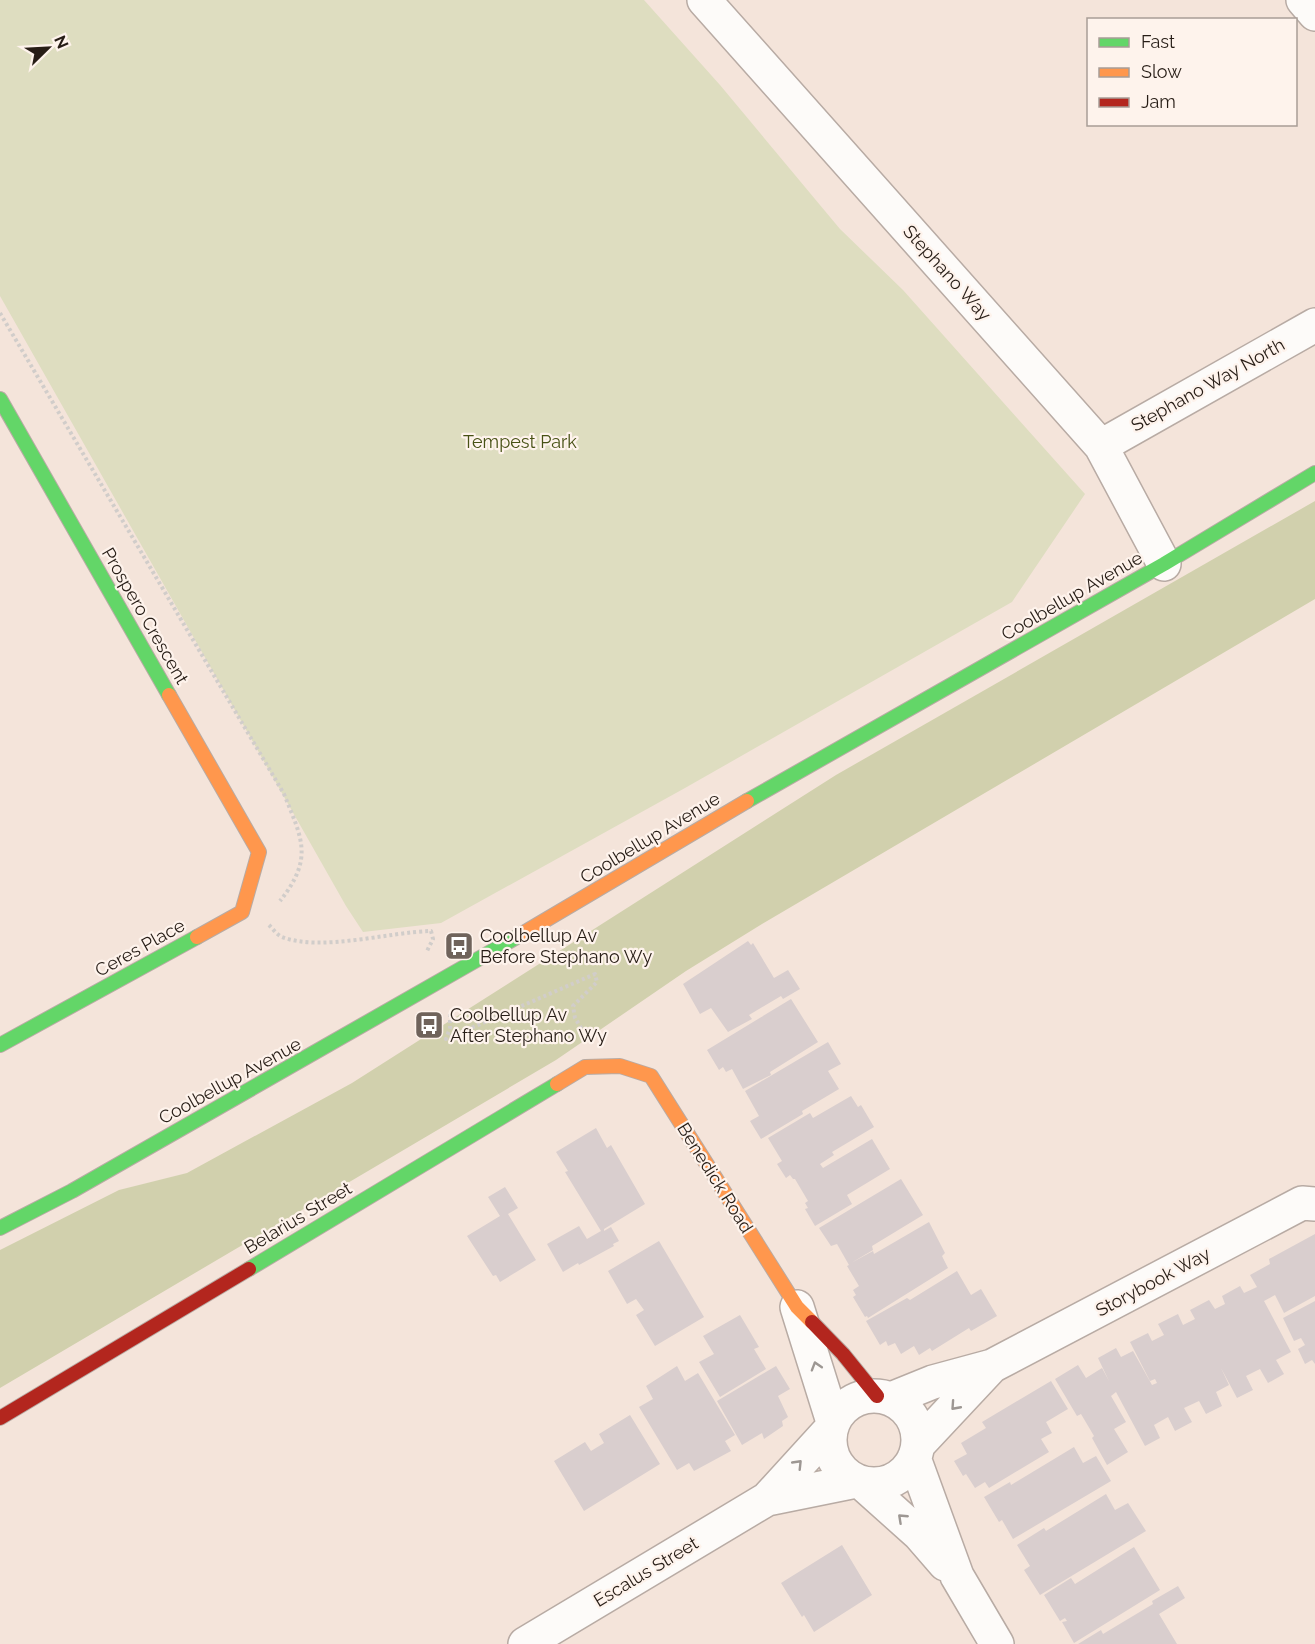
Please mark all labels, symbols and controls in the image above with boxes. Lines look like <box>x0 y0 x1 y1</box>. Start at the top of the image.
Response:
north arrow <box>18 18 78 78</box>
legend <box>1087 18 1297 126</box>
text: Fast <box>1141 31 1175 52</box>
text: N <box>50 33 72 52</box>
text: Slow <box>1141 61 1182 82</box>
text: Jam <box>1141 91 1176 112</box>
street label: Stephano Way <box>899 221 996 325</box>
street label: Stephano Way North <box>1127 334 1288 436</box>
park label: Tempest Park <box>463 431 577 452</box>
street label: Prospero Crescent <box>98 544 193 688</box>
street label: Coolbellup Avenue <box>998 546 1146 644</box>
street label: Coolbellup Avenue <box>576 787 724 888</box>
street label: Ceres Place <box>91 914 189 981</box>
place label: Coolbellup Av Before Stephano Wy <box>480 925 652 967</box>
bus stop icon: Coolbellup Av Before Stephano Wy <box>443 930 475 962</box>
place label: Coolbellup Av After Stephano Wy <box>450 1004 607 1046</box>
bus stop icon: Coolbellup Av After Stephano Wy <box>413 1009 445 1041</box>
street label: Coolbellup Avenue <box>155 1033 305 1128</box>
street label: Benedick Road <box>673 1119 758 1237</box>
street label: Belarius Street <box>240 1177 355 1258</box>
street label: Storybook Way <box>1092 1242 1214 1321</box>
one-way arrow <box>811 1361 823 1372</box>
one-way arrow <box>951 1399 962 1410</box>
one-way arrow <box>791 1461 802 1471</box>
one-way arrow <box>898 1514 909 1525</box>
street label: Escalus Street <box>590 1532 702 1611</box>

